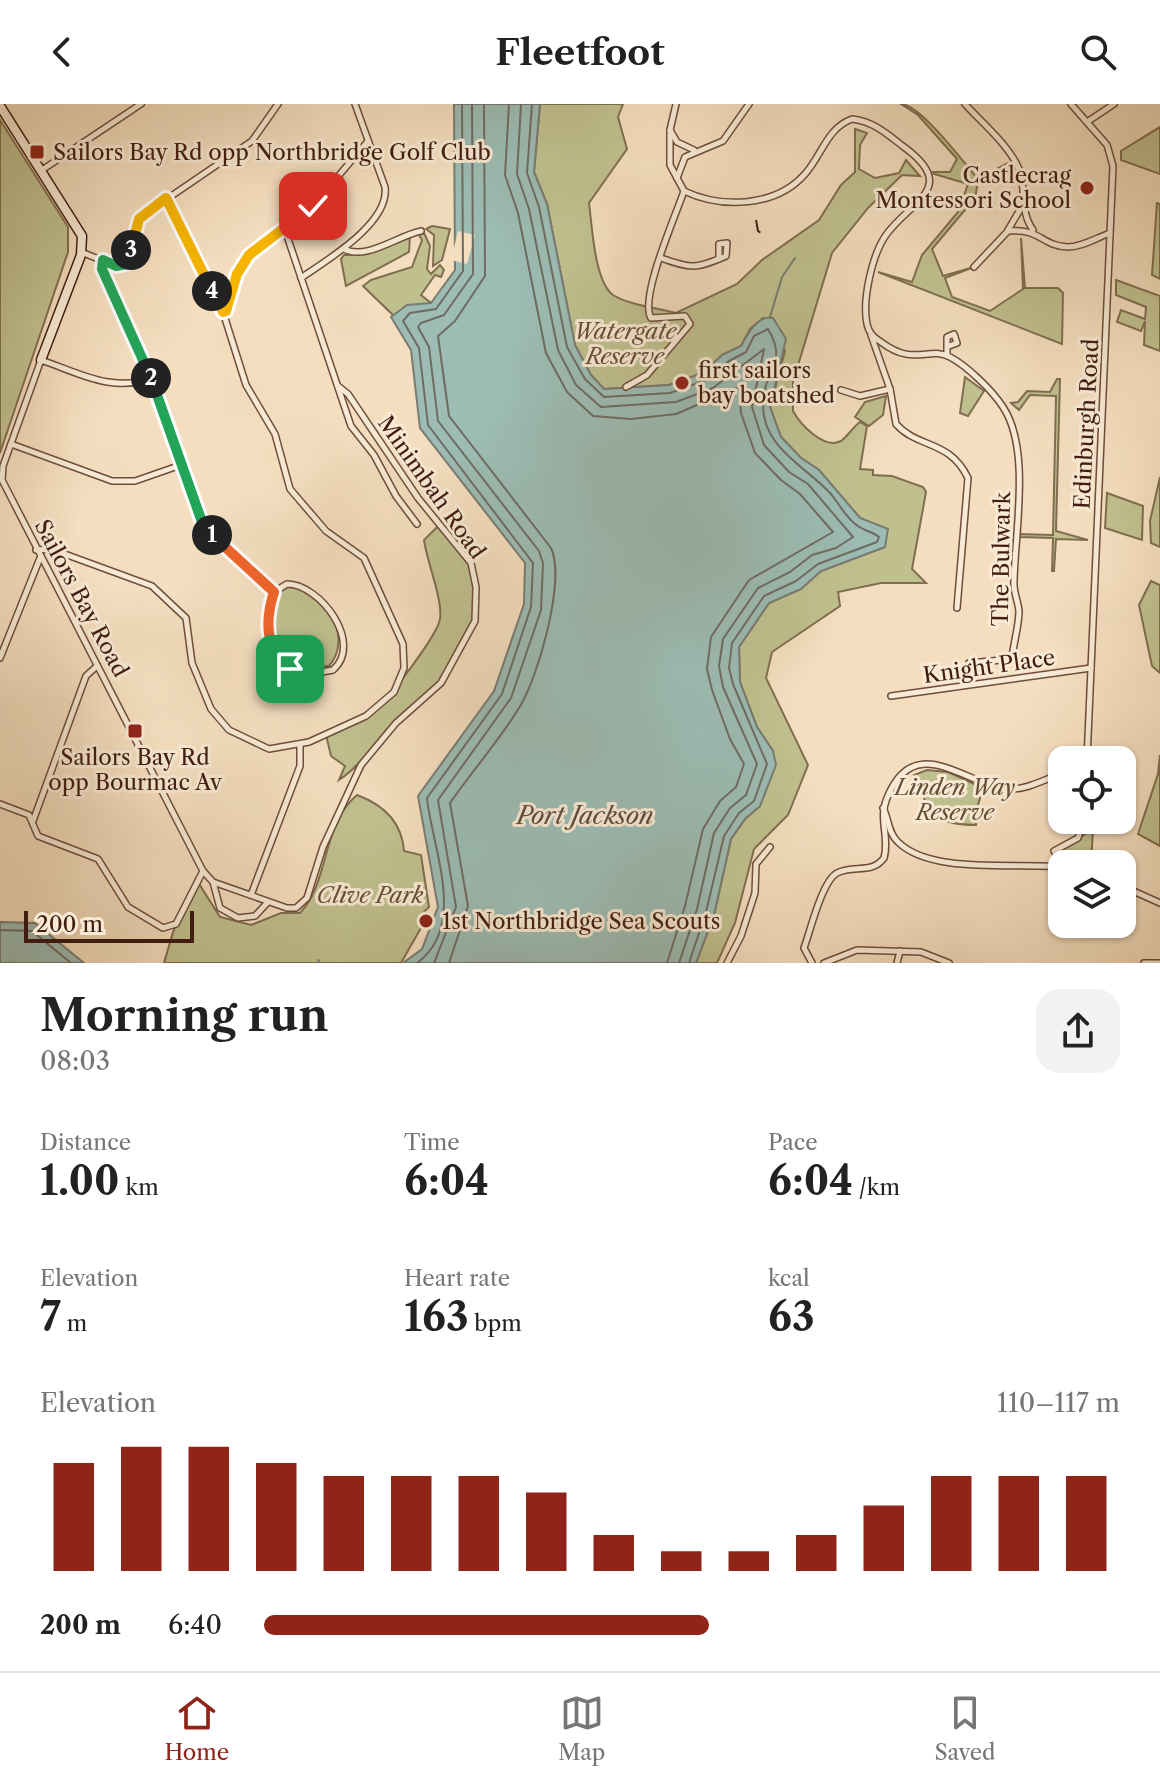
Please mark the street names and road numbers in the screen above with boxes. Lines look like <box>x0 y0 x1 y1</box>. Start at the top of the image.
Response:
street label: Edinburgh Road <box>1069 338 1104 510</box>
street label: Minimbah Road <box>372 410 491 564</box>
street label: The Bulwark <box>987 490 1016 627</box>
street label: Sailors Bay Road <box>29 515 134 682</box>
street label: Knight Place <box>921 644 1057 689</box>

